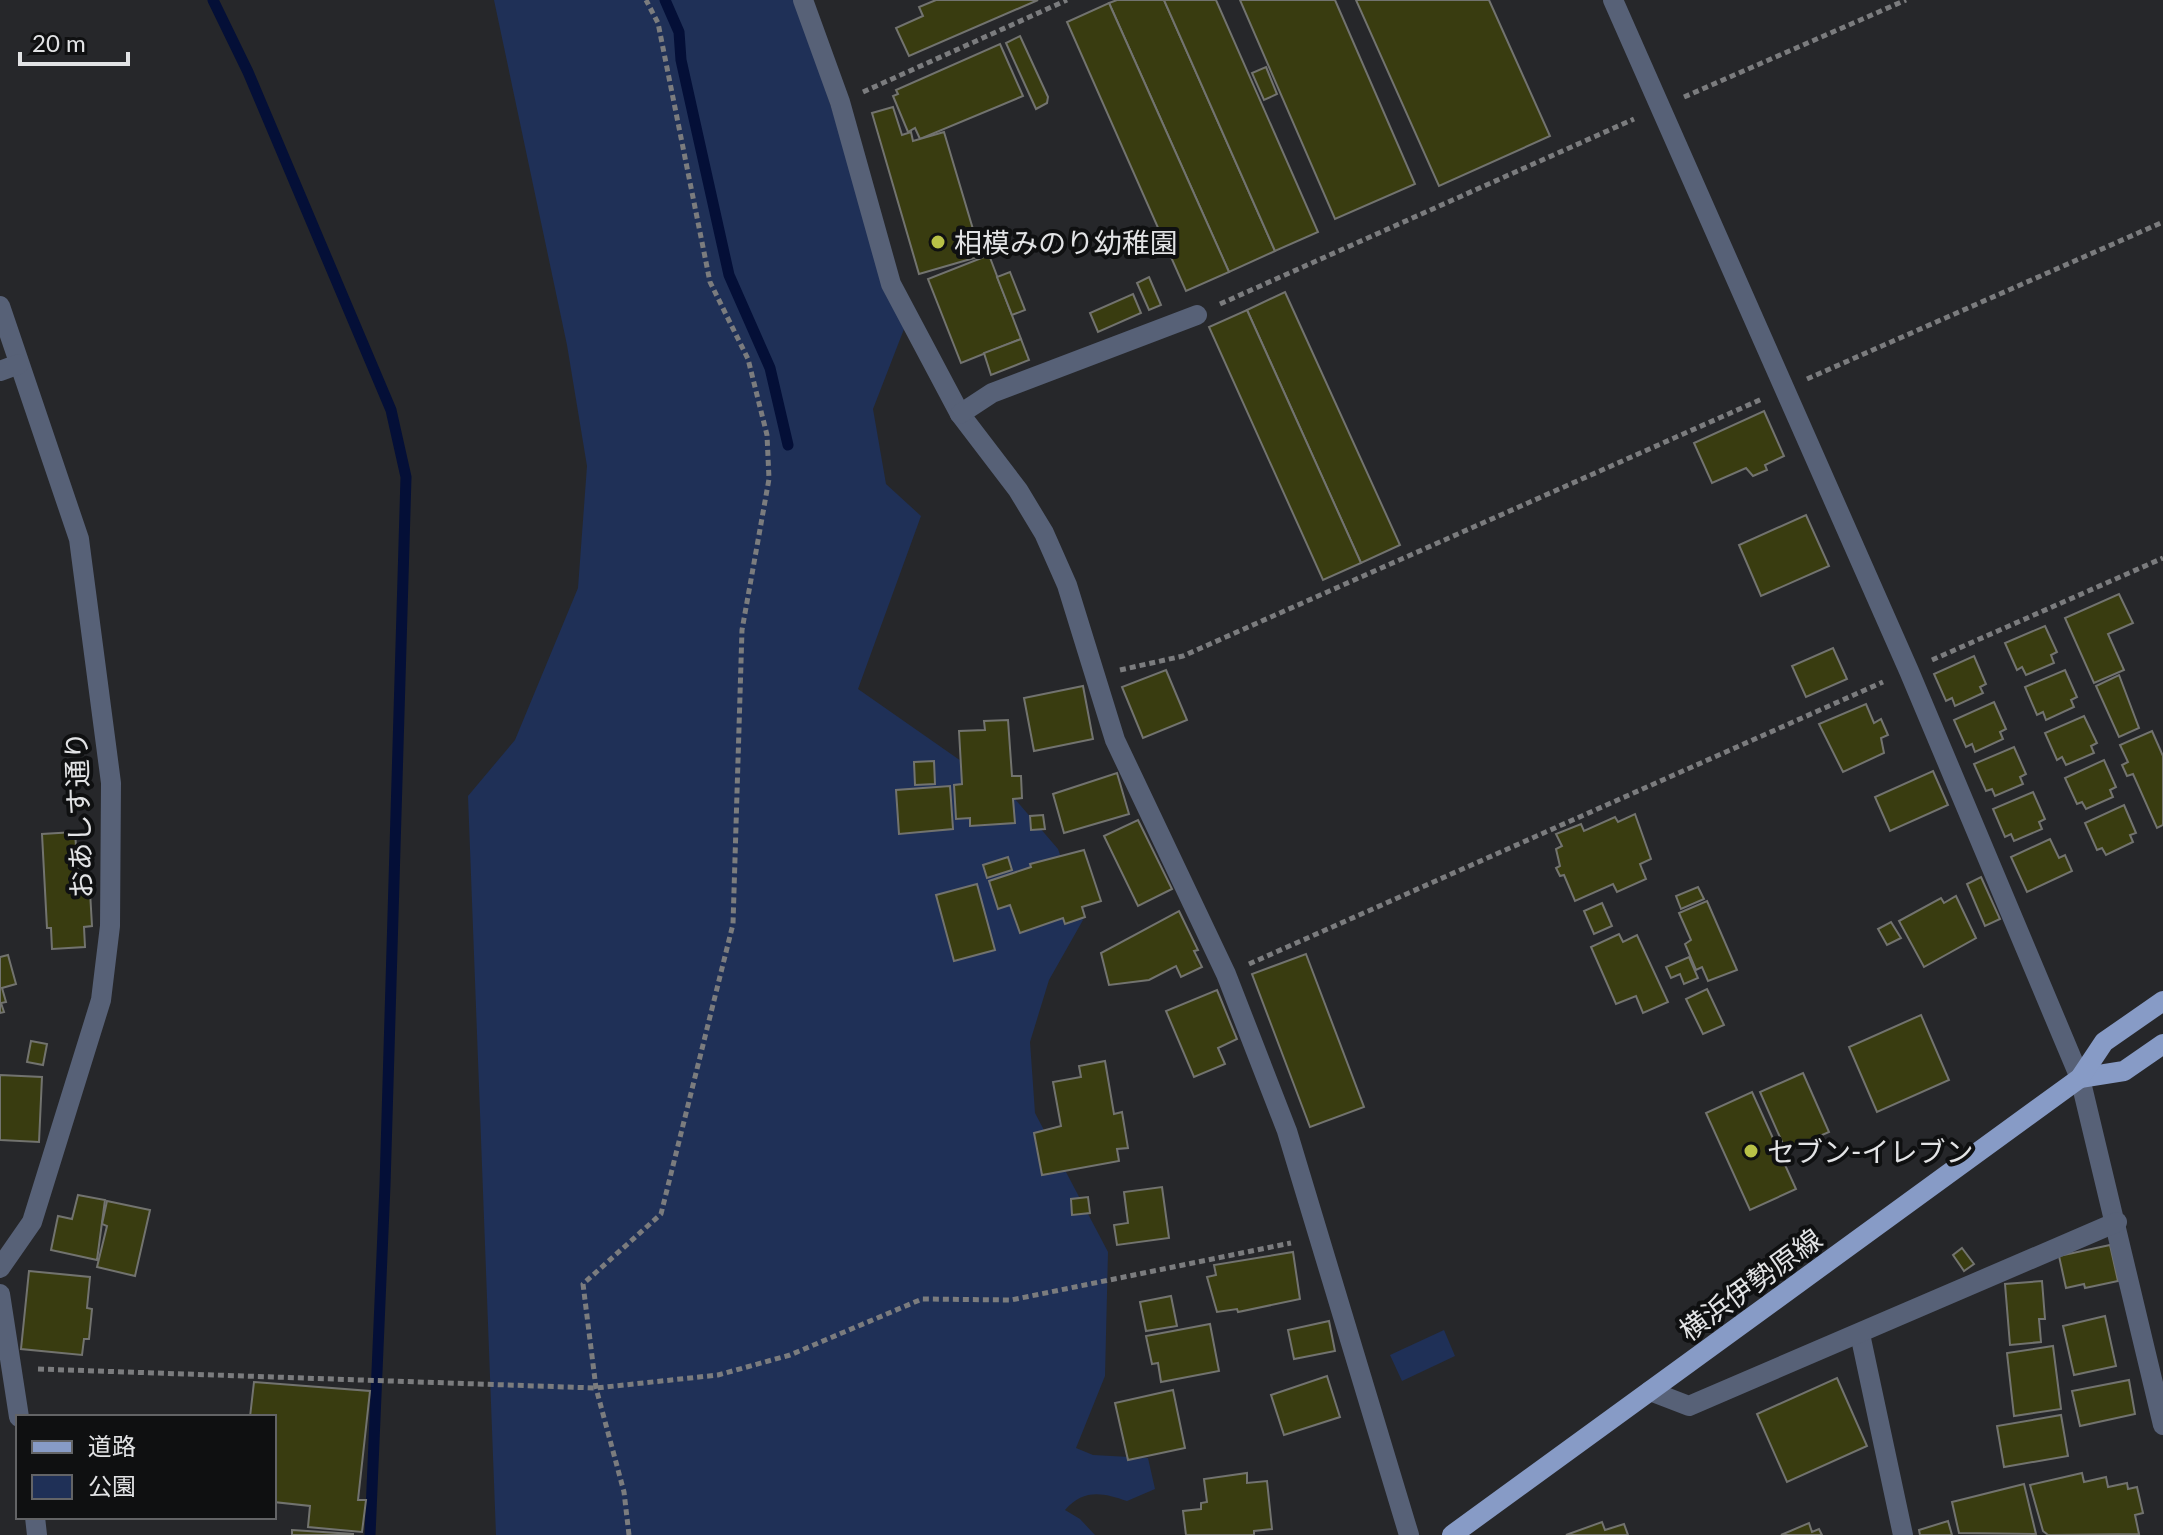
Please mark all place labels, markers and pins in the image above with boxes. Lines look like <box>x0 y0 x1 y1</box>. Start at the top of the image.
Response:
place label: 相模みのり幼稚園 <box>954 225 1178 259</box>
marker: 相模みのり幼稚園 <box>929 233 947 251</box>
place label: セブン-イレブン <box>1767 1134 1973 1168</box>
marker: セブン-イレブン <box>1742 1142 1760 1160</box>

